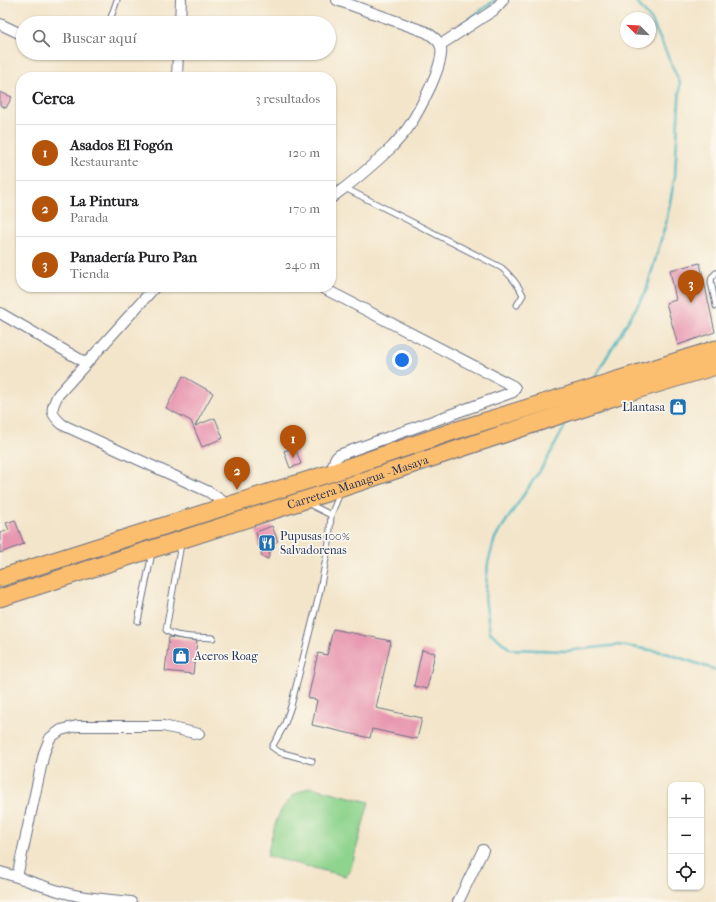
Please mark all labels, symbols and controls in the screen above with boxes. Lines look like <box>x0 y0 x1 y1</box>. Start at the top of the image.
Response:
north arrow <box>620 12 656 48</box>
search box <box>16 16 336 60</box>
icon: search <box>30 27 52 49</box>
text: Buscar aquí <box>62 29 137 47</box>
text: Cerca <box>32 88 74 108</box>
text: 3 resultados <box>255 91 320 106</box>
text: Asados El Fogón <box>70 136 173 154</box>
text: 1 <box>43 145 47 160</box>
text: 120 m <box>288 145 320 160</box>
text: Restaurante <box>70 154 139 169</box>
text: La Pintura <box>70 192 138 210</box>
text: 2 <box>42 201 48 216</box>
text: 170 m <box>288 201 320 216</box>
text: Parada <box>70 210 108 225</box>
text: Panadería Puro Pan <box>70 248 197 266</box>
text: 3 <box>42 257 48 272</box>
text: 240 m <box>285 257 320 272</box>
text: Tienda <box>70 266 109 281</box>
pin: 3 <box>678 270 704 303</box>
your location <box>392 350 412 370</box>
shop icon: Llantasa <box>668 397 688 417</box>
place label: Llantasa <box>622 400 665 414</box>
pin: 1 <box>280 425 306 458</box>
street label: Carretera Managua - Masaya <box>285 452 431 512</box>
pin: 2 <box>224 457 250 490</box>
place label: Pupusas 100% Salvadorenas <box>280 529 350 557</box>
restaurant icon: Pupusas 100% Salvadorenas <box>257 533 277 553</box>
shop icon: Aceros Roag <box>171 646 191 666</box>
place label: Aceros Roag <box>193 649 258 663</box>
map controls <box>668 782 704 890</box>
button: + <box>668 782 704 818</box>
button: − <box>668 818 704 854</box>
button: locate <box>668 854 704 890</box>

